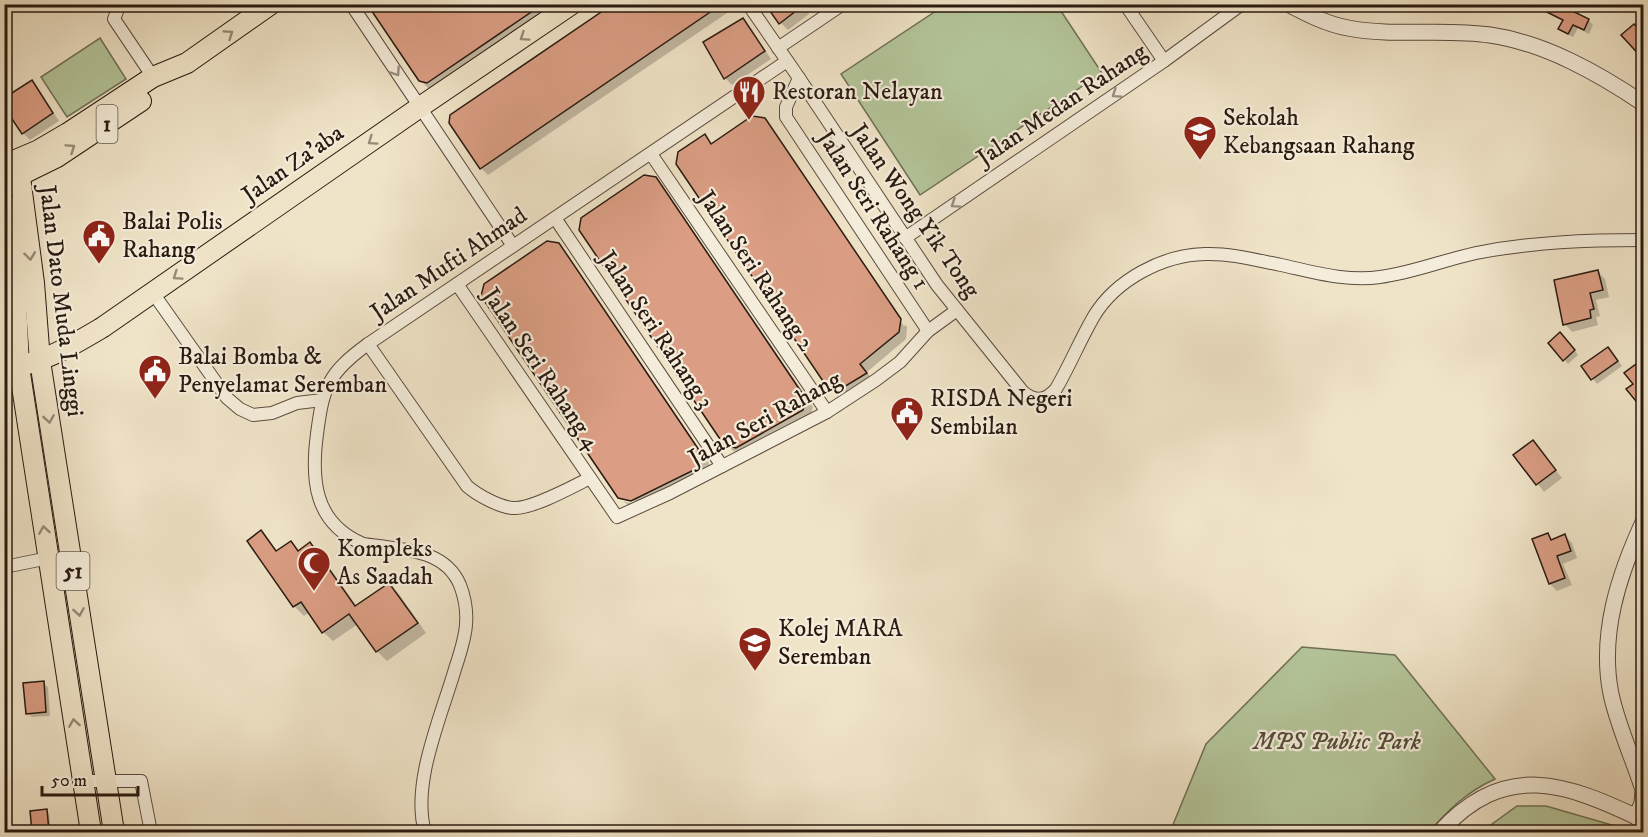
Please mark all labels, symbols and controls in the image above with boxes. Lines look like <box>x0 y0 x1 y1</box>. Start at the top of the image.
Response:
one-way arrow <box>223 30 234 41</box>
one-way arrow <box>520 30 531 41</box>
street label: Jalan Medan Rahang <box>969 37 1153 174</box>
one-way arrow <box>389 65 400 76</box>
restaurant icon: Restoran Nelayan <box>731 74 767 121</box>
place label: Restoran Nelayan <box>772 77 943 107</box>
one-way arrow <box>1111 87 1122 98</box>
place label: Sekolah Kebangsaan Rahang <box>1223 103 1415 161</box>
road number: 1 <box>96 105 118 143</box>
school or university icon: Sekolah Kebangsaan Rahang <box>1182 114 1218 161</box>
street label: Jalan Wong Yik Tong <box>842 116 987 304</box>
street label: Jalan Za'aba <box>235 118 350 211</box>
street label: Jalan Seri Rahang 1 <box>809 123 936 295</box>
one-way arrow <box>368 134 379 145</box>
one-way arrow <box>64 144 75 155</box>
street label: Jalan Dato Muda Linggi <box>32 182 90 418</box>
street label: Jalan Seri Rahang 2 <box>690 183 821 357</box>
one-way arrow <box>950 197 961 208</box>
street label: Jalan Mufti Ahmad <box>363 201 533 329</box>
place label: Balai Polis Rahang <box>122 207 223 265</box>
public building icon: Balai Polis Rahang <box>81 218 117 265</box>
street label: Jalan Seri Rahang 3 <box>591 244 720 415</box>
one-way arrow <box>23 251 36 260</box>
one-way arrow <box>173 269 184 280</box>
street label: Jalan Seri Rahang 4 <box>475 280 607 457</box>
place label: Balai Bomba & Penyelamat Seremban <box>178 342 387 400</box>
public building icon: Balai Bomba & Penyelamat Seremban <box>137 353 173 400</box>
street label: Jalan Seri Rahang <box>681 364 847 474</box>
place label: RISDA Negeri Sembilan <box>930 384 1072 442</box>
public building icon: RISDA Negeri Sembilan <box>889 395 925 442</box>
one-way arrow <box>43 414 55 424</box>
one-way arrow <box>39 526 51 535</box>
place label: Kompleks As Saadah <box>337 534 434 592</box>
mosque icon: Kompleks As Saadah <box>296 545 332 592</box>
road number: 51 <box>56 552 90 590</box>
one-way arrow <box>73 607 85 616</box>
place label: Kolej MARA Seremban <box>778 614 903 672</box>
school or university icon: Kolej MARA Seremban <box>737 625 773 672</box>
one-way arrow <box>68 719 81 729</box>
park label: MPS Public Park <box>1251 727 1421 757</box>
scale bar <box>42 759 138 797</box>
text: 50 m <box>51 770 87 792</box>

